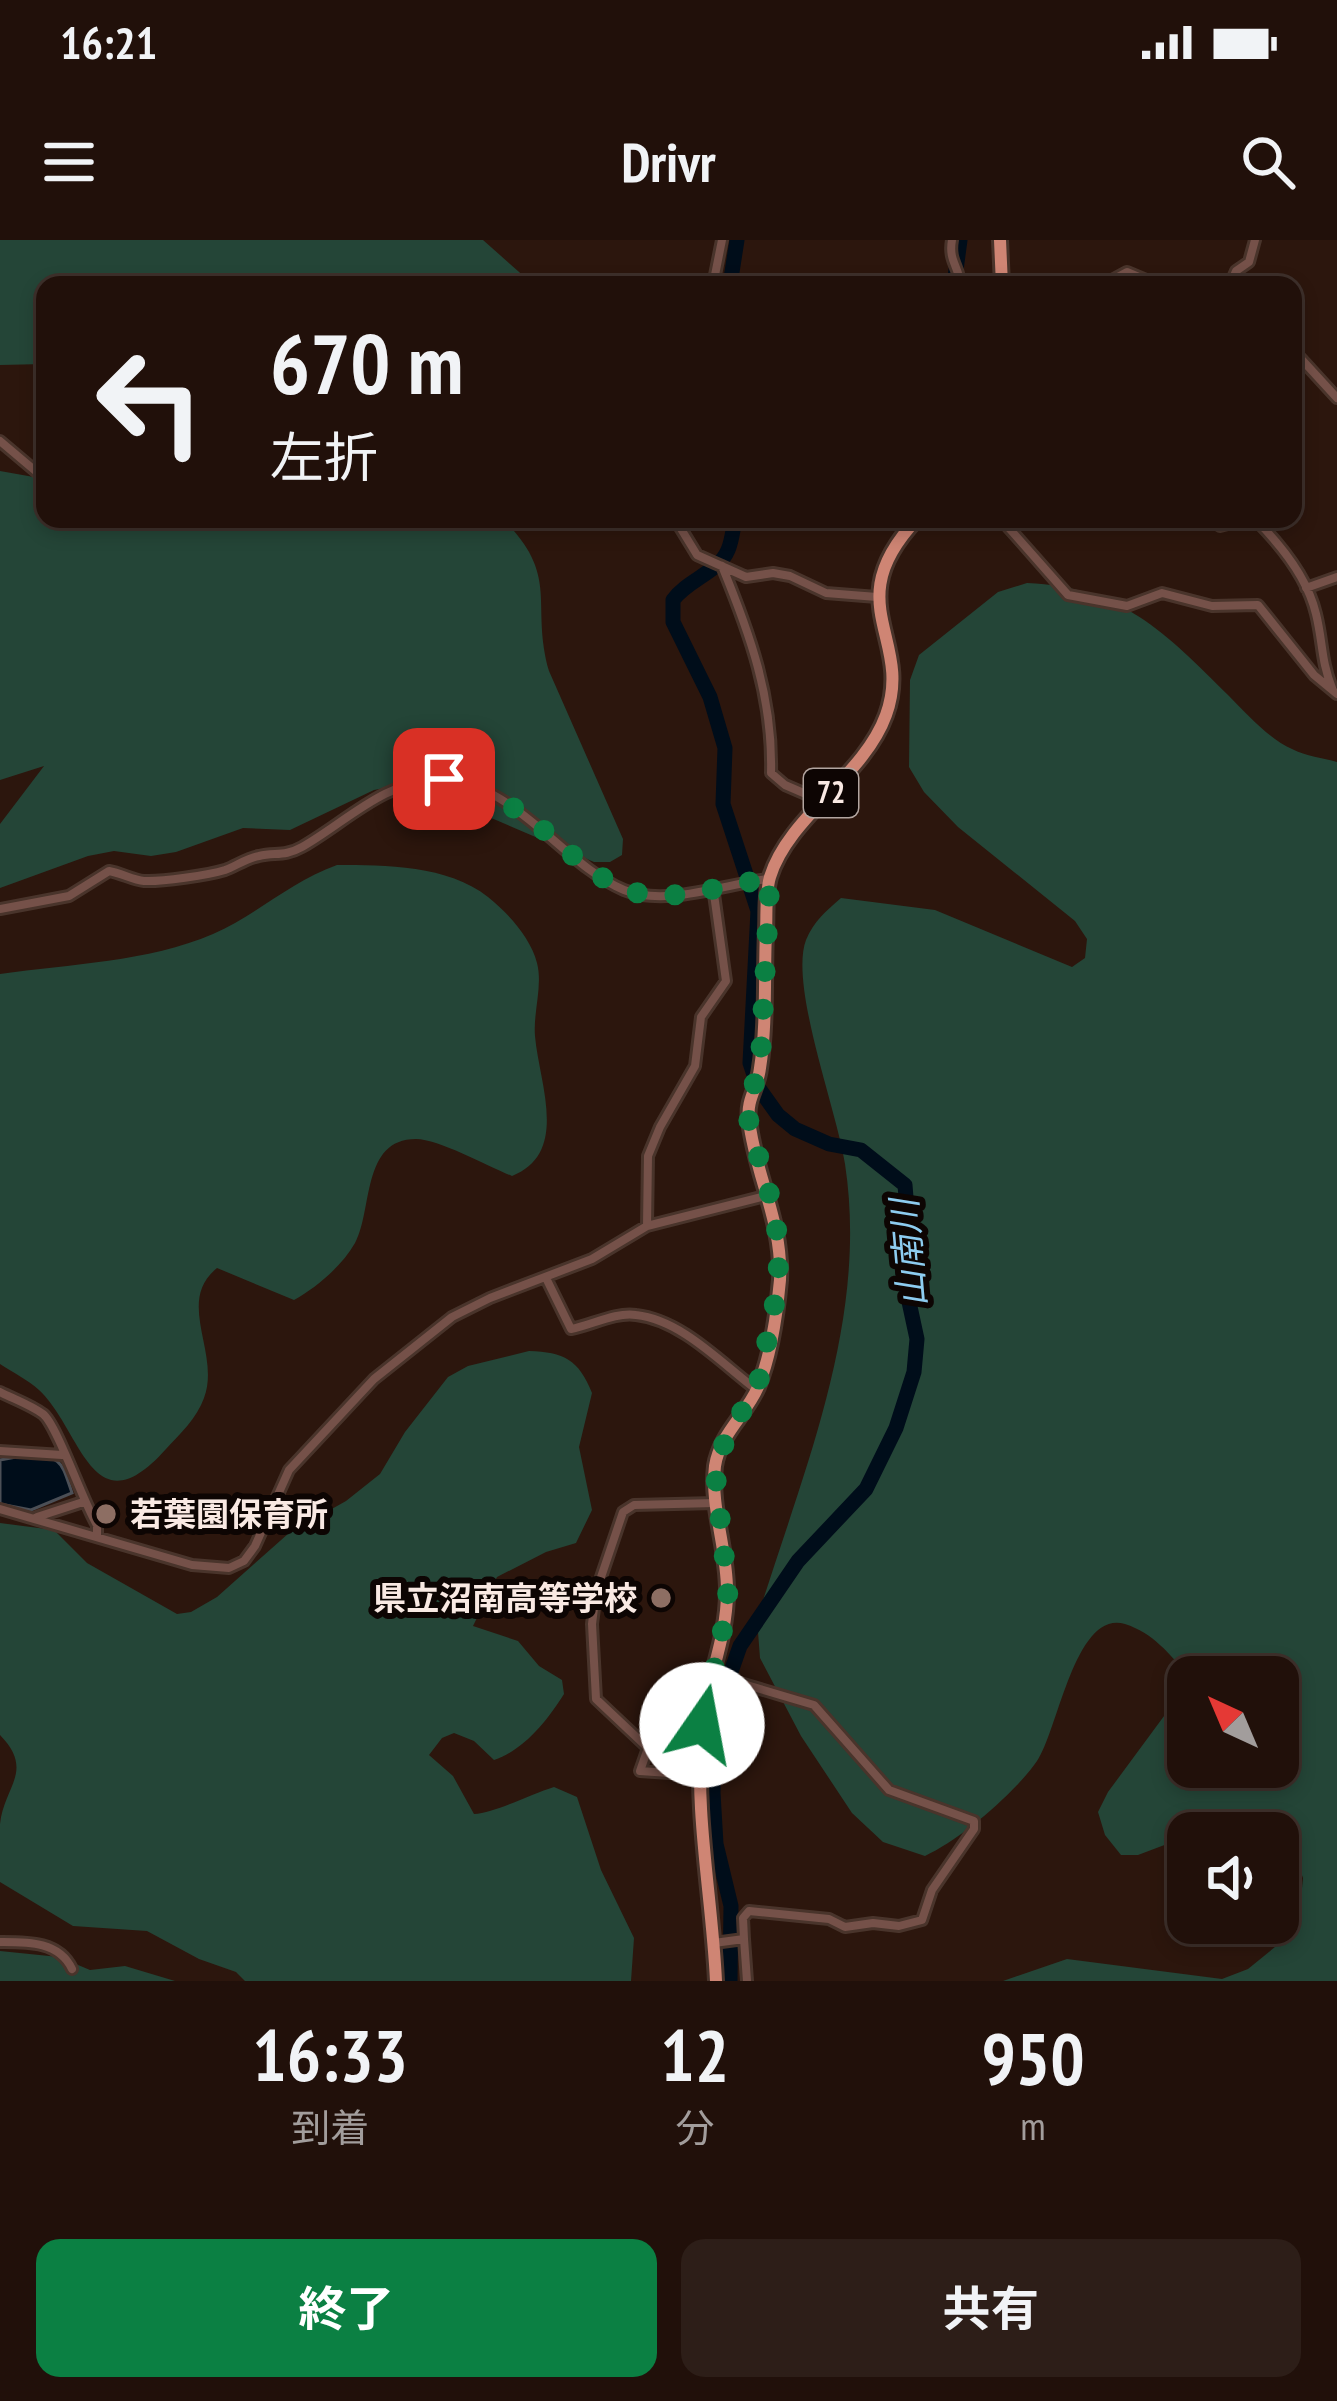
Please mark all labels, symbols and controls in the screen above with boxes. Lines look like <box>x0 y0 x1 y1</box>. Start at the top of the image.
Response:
text: 16:21 <box>60 13 157 71</box>
text: Drivr <box>621 127 716 197</box>
icon: menu <box>36 129 102 195</box>
icon: search <box>1235 129 1301 195</box>
text: 670 m <box>270 308 463 417</box>
icon: left <box>72 324 228 480</box>
text: 左折 <box>270 422 378 492</box>
pin <box>393 728 495 830</box>
icon: arrive <box>411 746 477 812</box>
road number: 72 <box>804 769 858 817</box>
water label: 山南川 <box>879 1193 936 1309</box>
place label: 若葉園保育所 <box>130 1492 328 1535</box>
marker: 若葉園保育所 <box>93 1501 119 1527</box>
place label: 県立沼南高等学校 <box>373 1576 637 1619</box>
marker: 県立沼南高等学校 <box>648 1585 674 1611</box>
north arrow <box>1167 1656 1299 1788</box>
map controls <box>1167 1656 1299 1944</box>
position arrow <box>639 1662 765 1788</box>
button: sound <box>1167 1812 1299 1944</box>
text: 16:33 <box>252 2008 408 2101</box>
text: 12 <box>660 2008 729 2101</box>
text: 950 <box>981 2011 1085 2104</box>
text: m <box>1020 2100 1046 2151</box>
text: 到着 <box>291 2102 369 2153</box>
text: 分 <box>675 2102 714 2153</box>
button: 終了 <box>36 2239 657 2377</box>
button: 共有 <box>681 2239 1301 2377</box>

